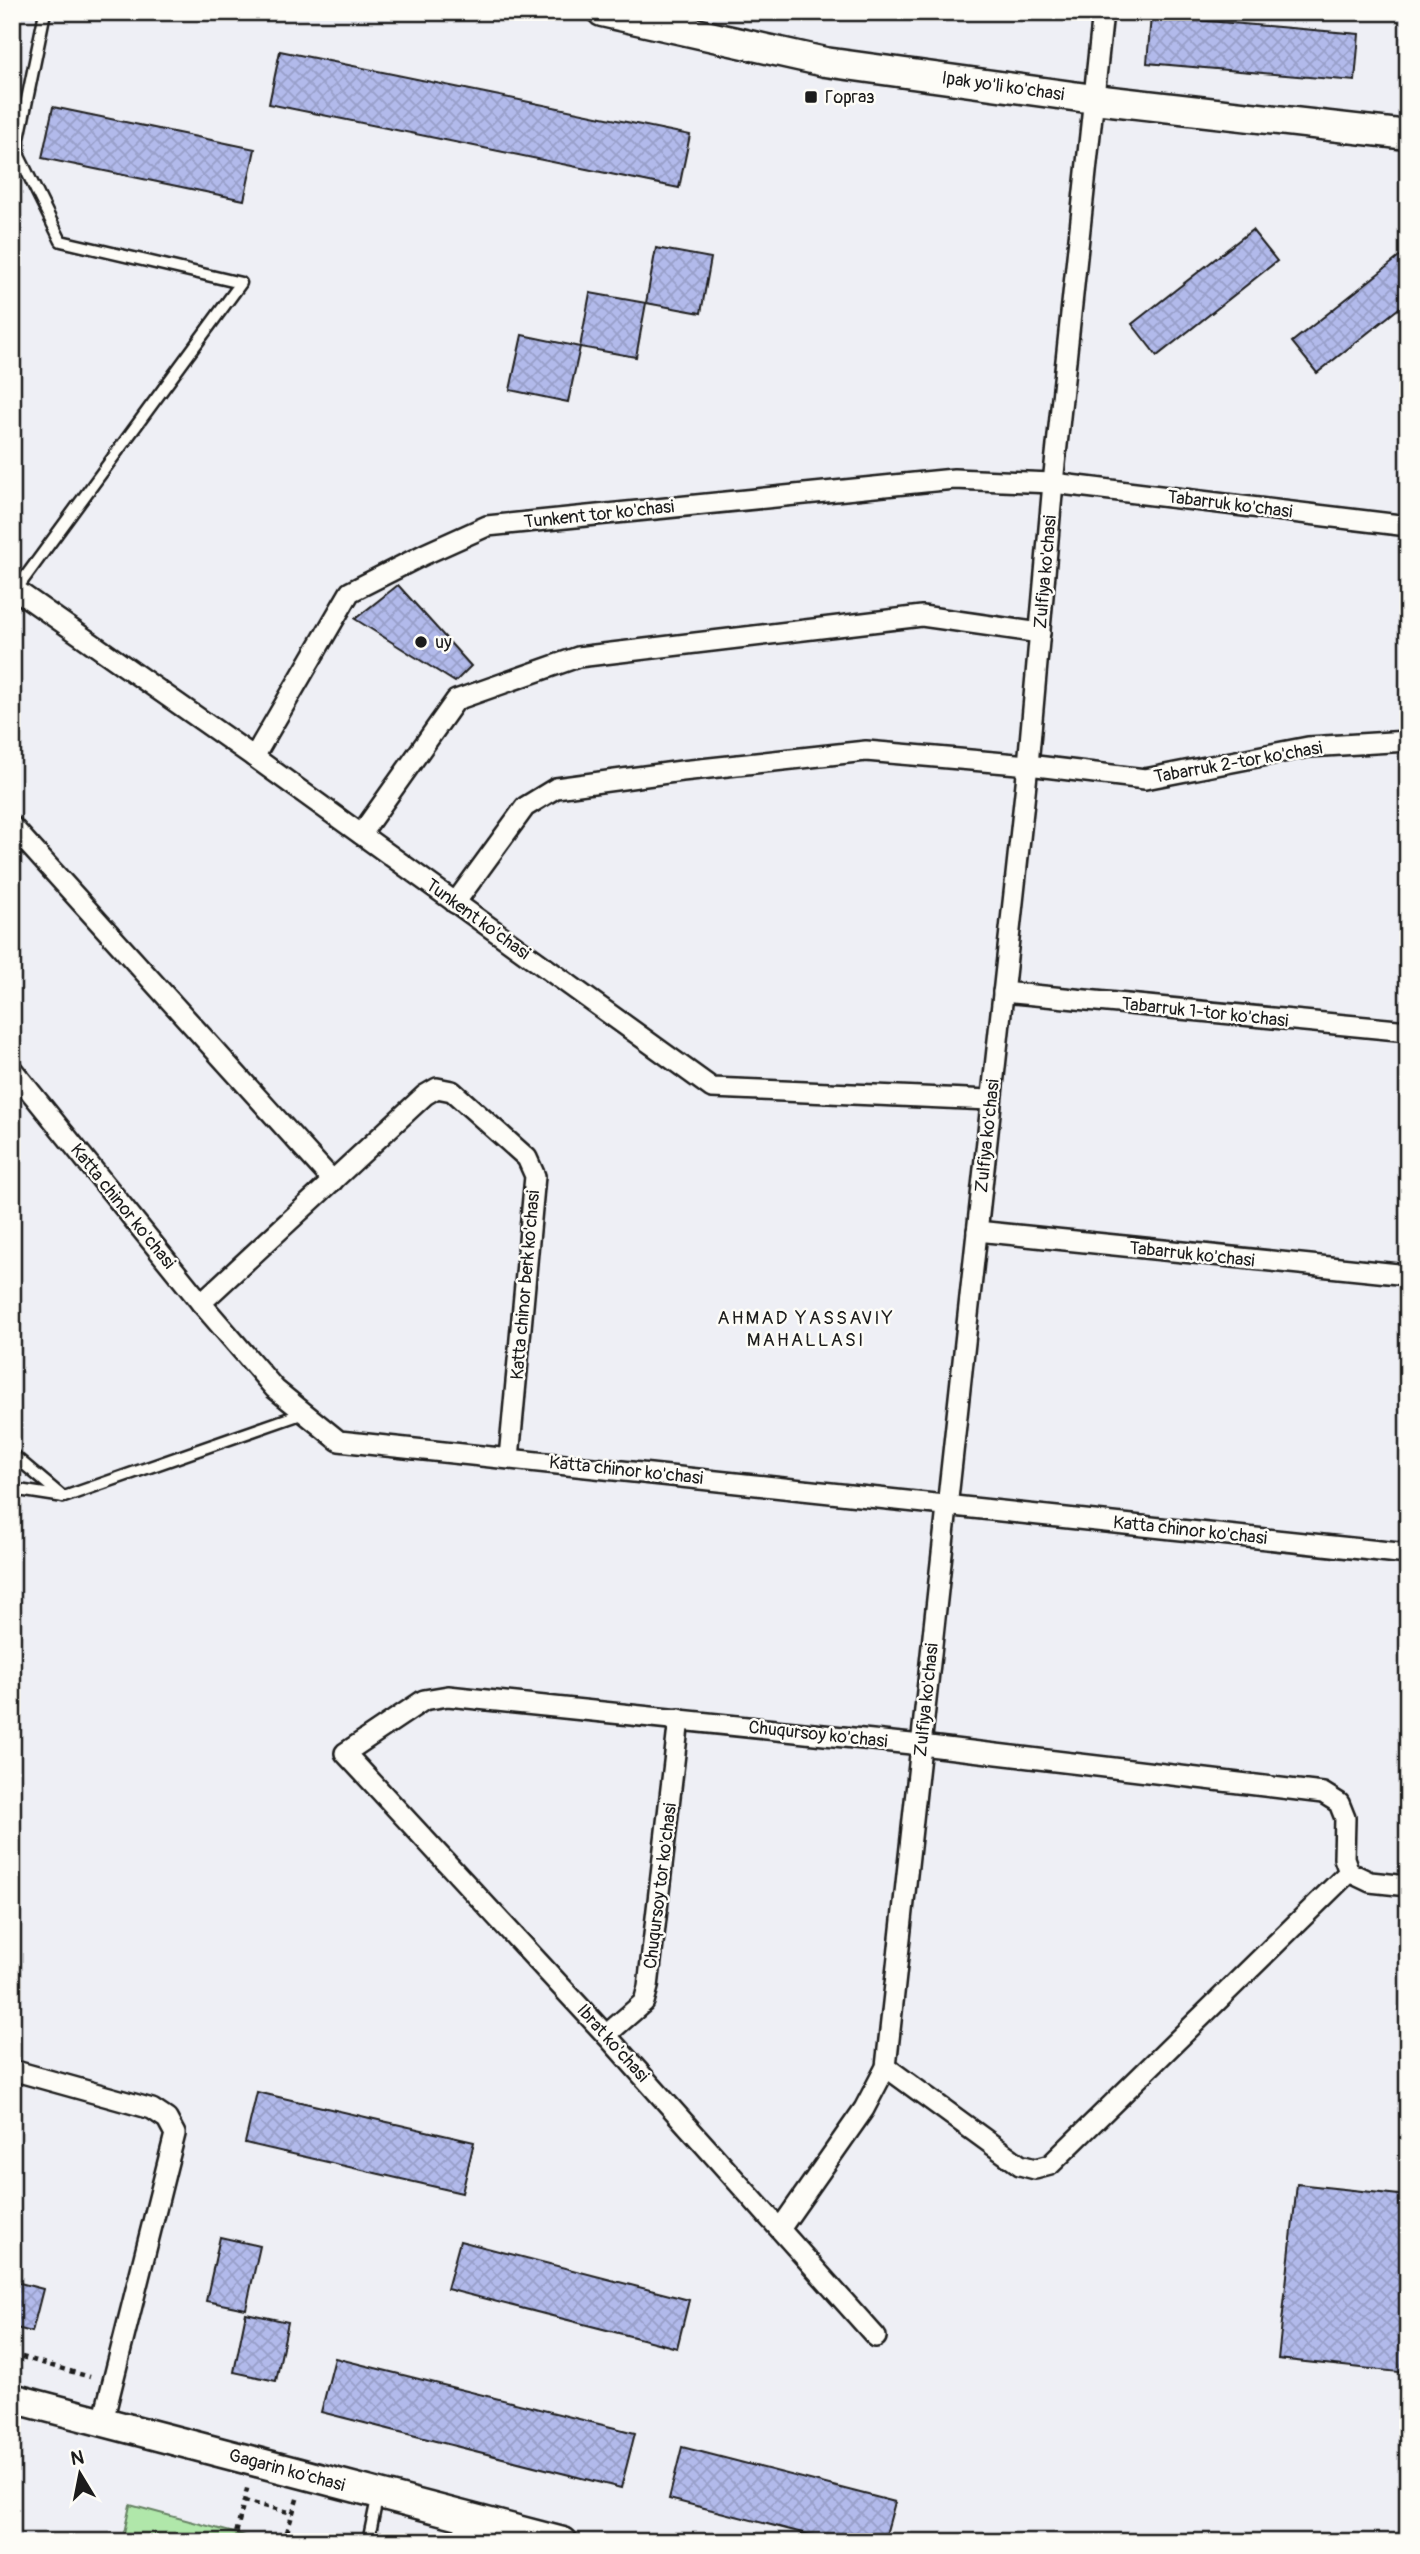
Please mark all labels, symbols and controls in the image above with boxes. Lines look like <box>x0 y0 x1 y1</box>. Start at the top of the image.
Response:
street label: Ipak yo'li ko'chasi <box>940 67 1066 106</box>
place label: Горгаз <box>825 86 875 109</box>
marker: Горгаз <box>803 89 819 105</box>
street label: Tabarruk ko'chasi <box>1166 485 1294 524</box>
street label: Tunkent tor ko'chasi <box>523 495 675 534</box>
street label: Zulfiya ko'chasi <box>1029 514 1062 630</box>
place label: uy <box>435 631 452 654</box>
marker: uy <box>413 634 429 650</box>
street label: Tabarruk 2-tor ko'chasi <box>1152 736 1324 789</box>
street label: Tunkent ko'chasi <box>421 874 535 965</box>
street label: Tabarruk 1-tor ko'chasi <box>1120 992 1290 1033</box>
street label: Zulfiya ko'chasi <box>970 1078 1005 1194</box>
street label: Katta chinor ko'chasi <box>65 1139 180 1274</box>
street label: Katta chinor berk ko'chasi <box>506 1189 545 1381</box>
street label: Tabarruk ko'chasi <box>1128 1236 1256 1273</box>
district label: AHMAD YASSAVIY MAHALLASI <box>717 1306 895 1352</box>
street label: Katta chinor ko'chasi <box>548 1451 704 1490</box>
street label: Katta chinor ko'chasi <box>1112 1511 1268 1550</box>
street label: Zulfiya ko'chasi <box>909 1642 944 1758</box>
street label: Chuqursoy ko'chasi <box>747 1716 889 1753</box>
street label: Chuqursoy tor ko'chasi <box>639 1802 682 1970</box>
street label: Ibrat ko'chasi <box>572 1999 654 2087</box>
north arrow <box>46 2438 116 2508</box>
street label: Gagarin ko'chasi <box>226 2444 347 2497</box>
text: N <box>69 2445 86 2471</box>

